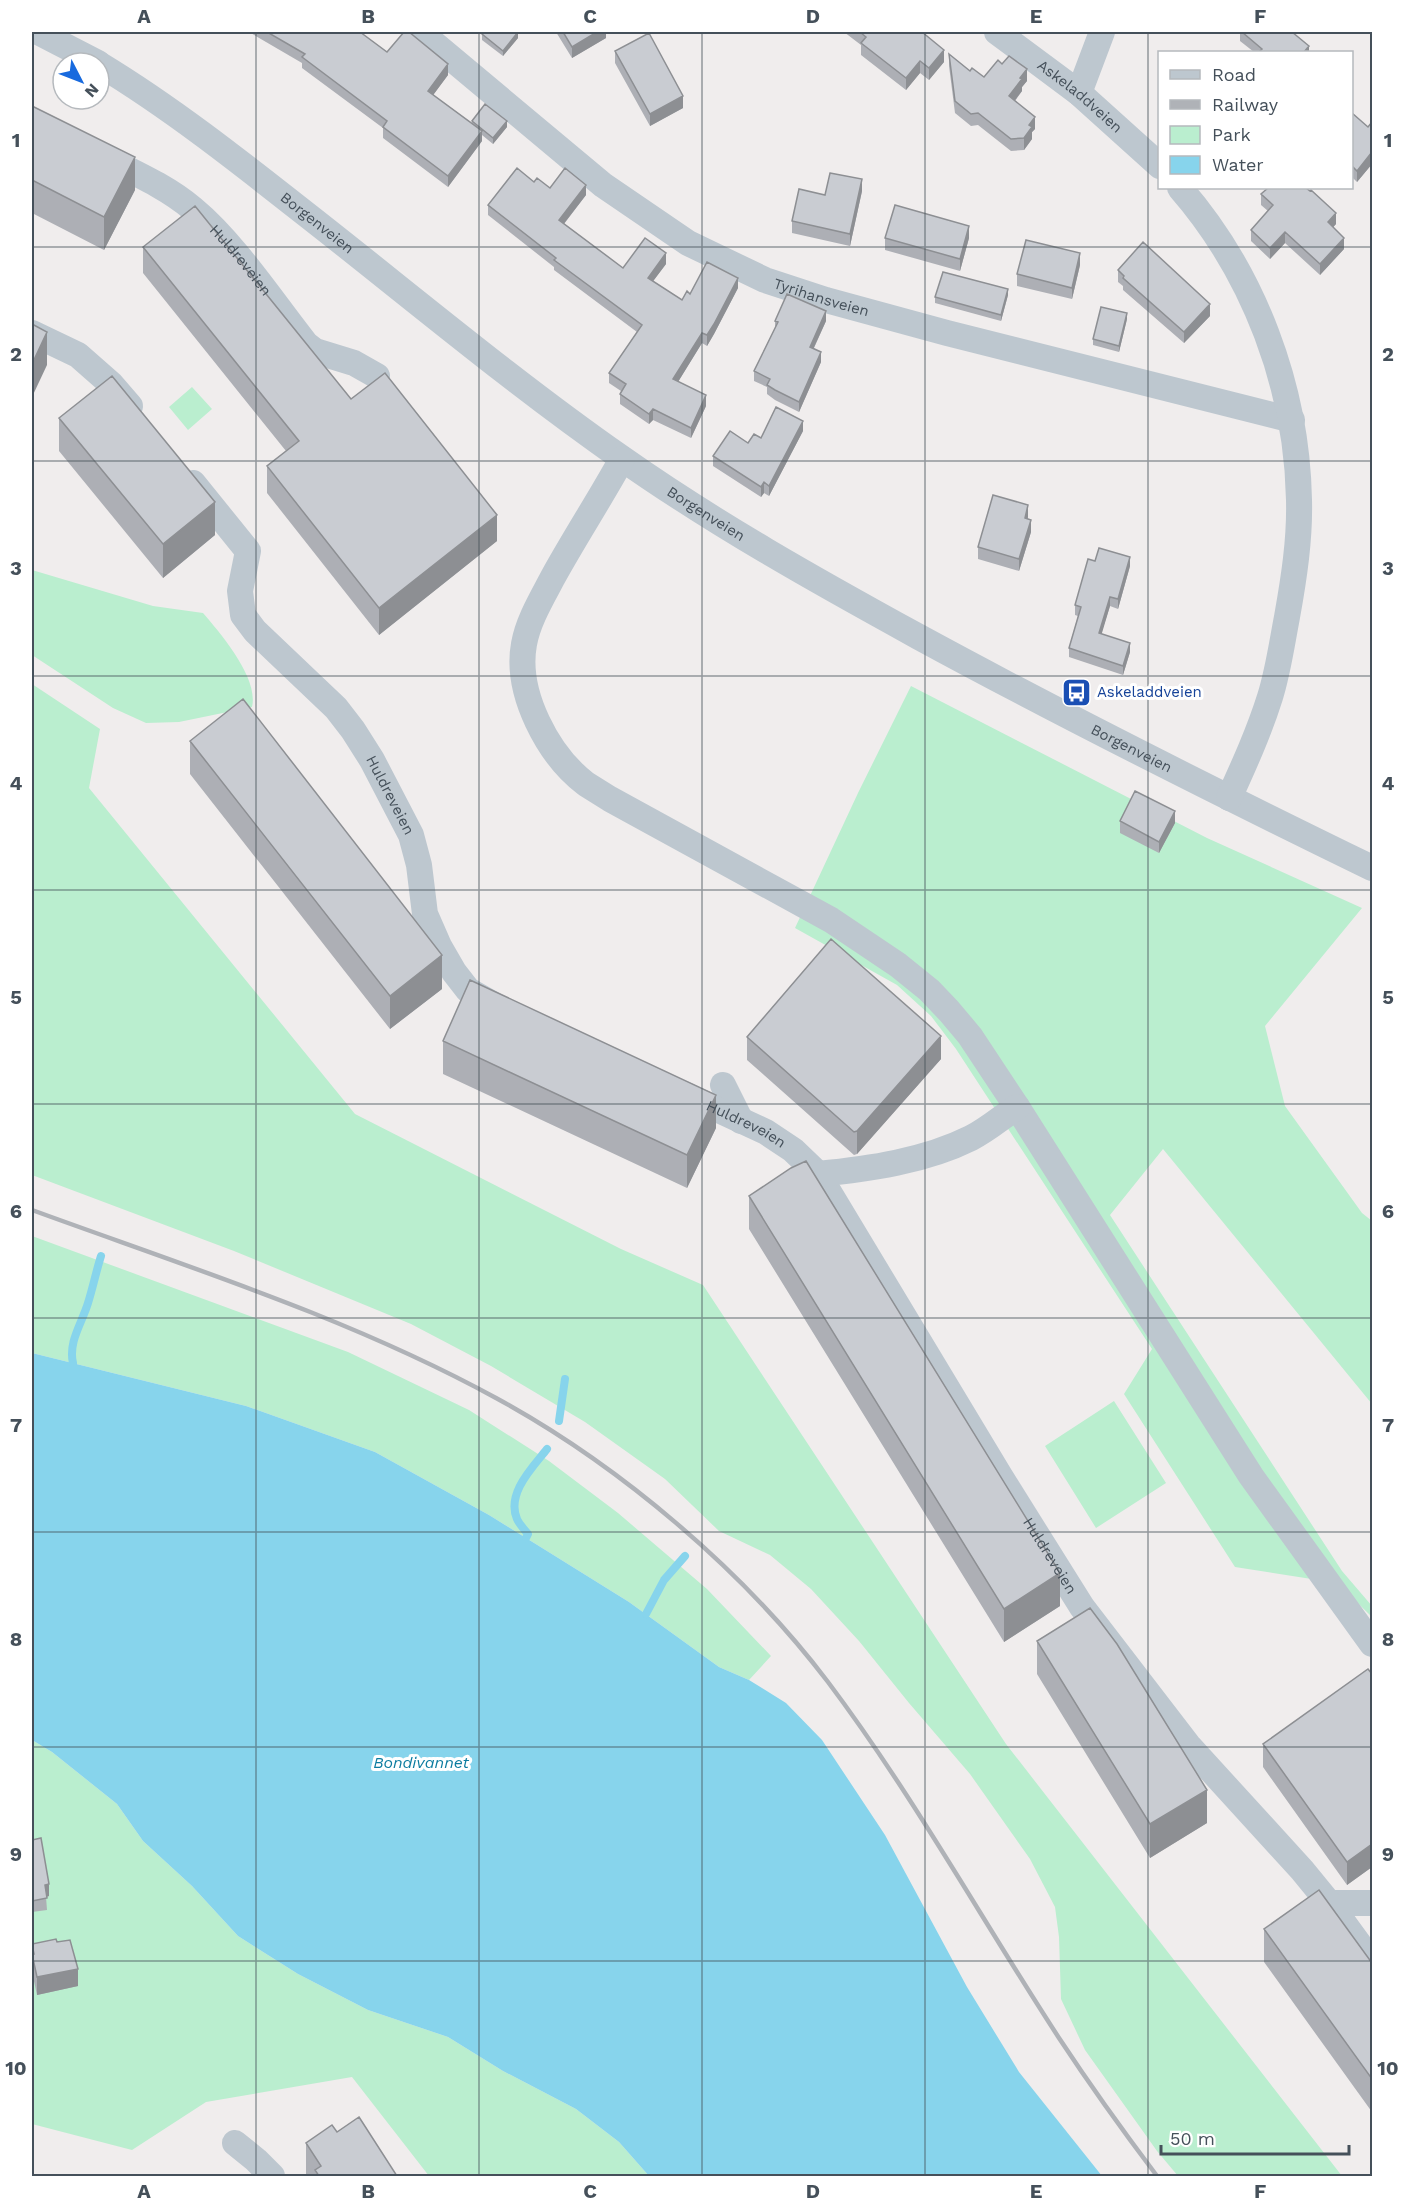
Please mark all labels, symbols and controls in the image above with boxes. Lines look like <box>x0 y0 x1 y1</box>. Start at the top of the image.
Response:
text: A <box>137 4 151 28</box>
text: B <box>361 4 375 28</box>
text: C <box>583 4 597 28</box>
text: D <box>806 4 820 28</box>
text: E <box>1030 4 1042 28</box>
text: F <box>1254 4 1266 28</box>
north arrow <box>51 51 111 111</box>
legend <box>1158 51 1353 189</box>
street label: Askeladdveien <box>1034 56 1126 137</box>
text: Road <box>1212 64 1256 85</box>
text: N <box>81 80 103 101</box>
text: Railway <box>1212 94 1279 115</box>
text: Park <box>1212 124 1251 145</box>
text: 1 <box>12 128 20 152</box>
text: 1 <box>1384 128 1392 152</box>
text: Water <box>1212 154 1264 175</box>
street label: Borgenveien <box>277 188 357 257</box>
street label: Huldreveien <box>206 221 275 299</box>
street label: Tyrihansveien <box>771 274 871 320</box>
text: 2 <box>10 342 22 366</box>
text: 2 <box>1382 342 1394 366</box>
street label: Borgenveien <box>664 483 748 545</box>
text: 3 <box>10 556 22 580</box>
text: 3 <box>1382 556 1394 580</box>
bus stop icon: Askeladdveien <box>1060 676 1092 708</box>
place label: Askeladdveien <box>1097 683 1202 701</box>
street label: Borgenveien <box>1088 720 1175 777</box>
street label: Huldreveien <box>362 752 418 838</box>
text: 4 <box>10 771 23 795</box>
text: 4 <box>1382 771 1395 795</box>
text: 5 <box>10 985 22 1009</box>
text: 5 <box>1382 985 1394 1009</box>
street label: Huldreveien <box>703 1097 789 1152</box>
text: 6 <box>10 1199 22 1223</box>
text: 6 <box>1382 1199 1394 1223</box>
text: 7 <box>10 1413 22 1437</box>
text: 7 <box>1382 1413 1394 1437</box>
street label: Huldreveien <box>1019 1514 1081 1597</box>
text: 8 <box>10 1627 22 1651</box>
text: 8 <box>1382 1627 1394 1651</box>
water label: Bondivannet <box>373 1753 469 1772</box>
text: 9 <box>10 1842 22 1866</box>
text: 9 <box>1382 1842 1394 1866</box>
text: 10 <box>5 2056 27 2080</box>
text: 10 <box>1377 2056 1399 2080</box>
scale bar <box>1161 2118 1348 2156</box>
text: 50 m <box>1170 2128 1215 2149</box>
text: A <box>137 2179 151 2203</box>
text: B <box>361 2179 375 2203</box>
text: C <box>583 2179 597 2203</box>
text: D <box>806 2179 820 2203</box>
text: E <box>1030 2179 1042 2203</box>
text: F <box>1254 2179 1266 2203</box>

